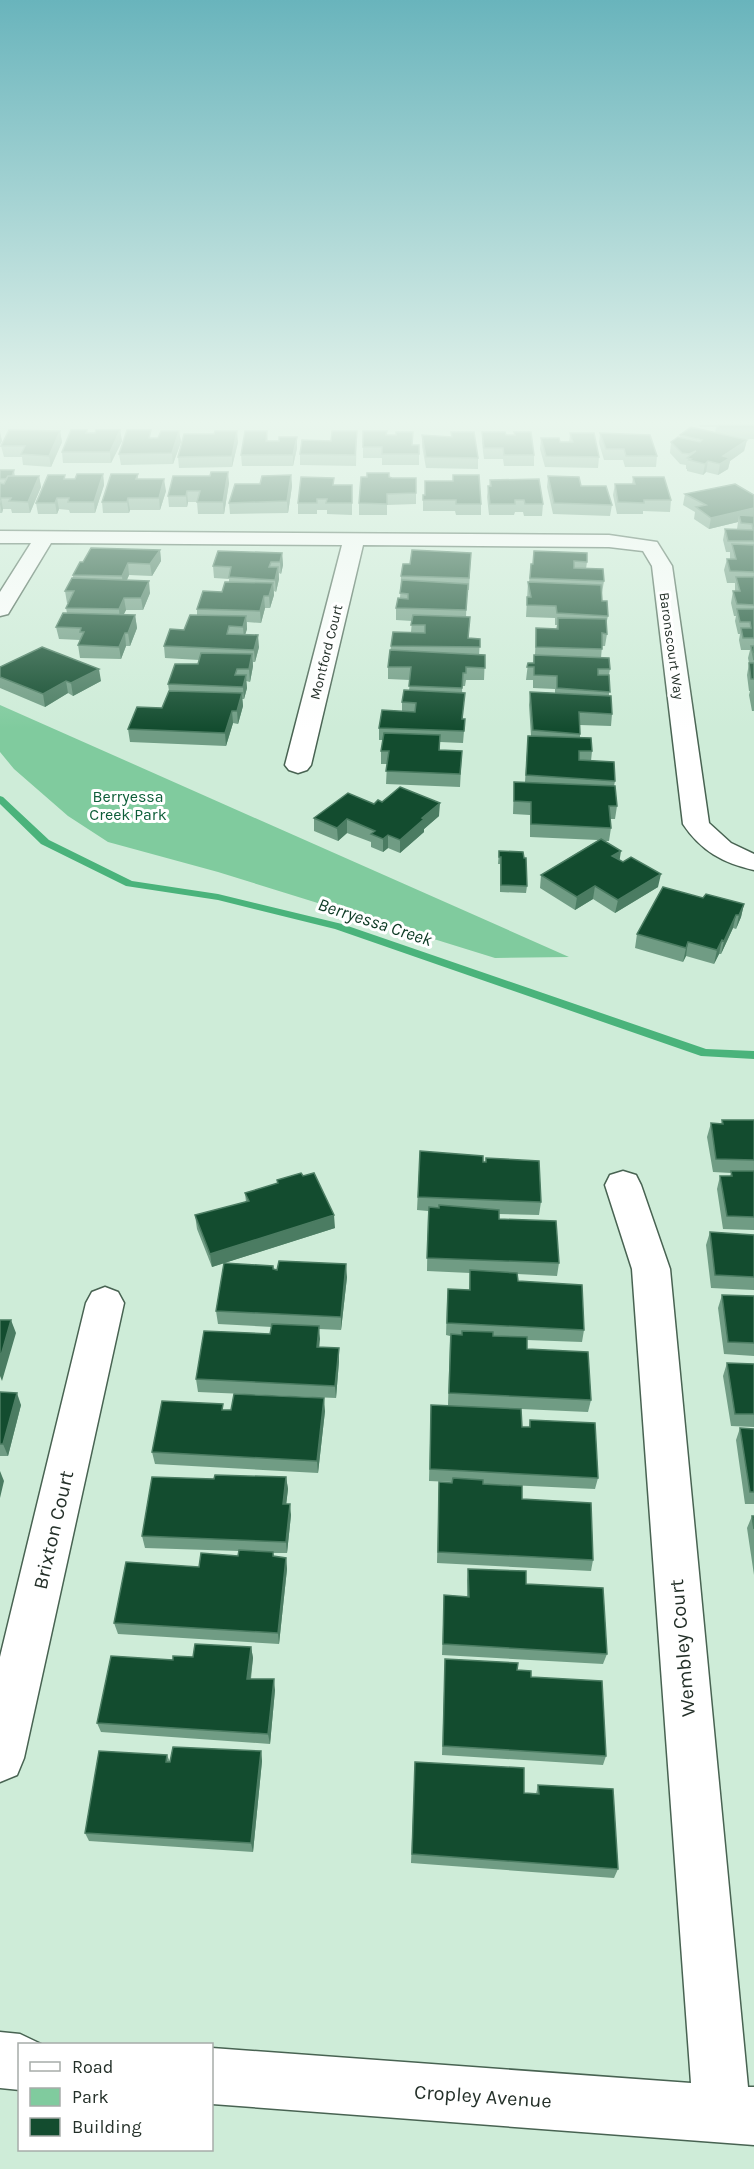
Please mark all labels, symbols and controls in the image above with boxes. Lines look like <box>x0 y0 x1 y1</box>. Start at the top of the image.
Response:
street label: Baronscourt Way <box>656 591 688 701</box>
street label: Montford Court <box>306 603 347 701</box>
park label: Berryessa Creek Park <box>89 787 167 824</box>
water label: Berryessa Creek <box>315 893 436 951</box>
street label: Brixton Court <box>29 1468 78 1592</box>
street label: Wembley Court <box>665 1578 700 1718</box>
legend <box>18 2043 213 2151</box>
text: Road <box>72 2056 113 2078</box>
street label: Cropley Avenue <box>413 2080 553 2113</box>
text: Park <box>72 2086 109 2108</box>
text: Building <box>72 2116 142 2138</box>

